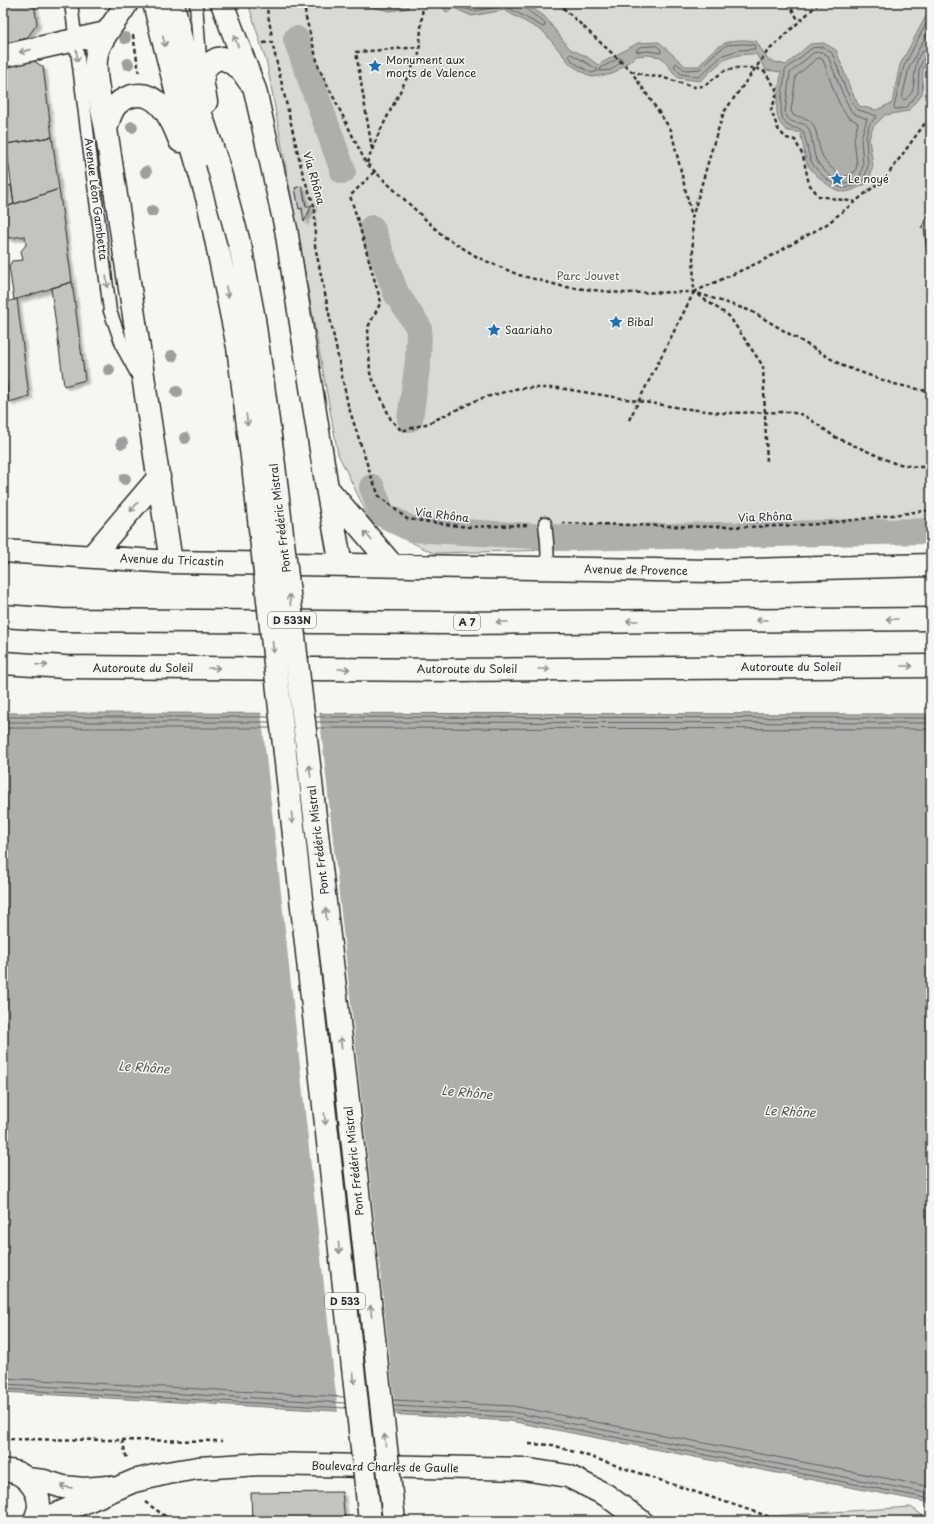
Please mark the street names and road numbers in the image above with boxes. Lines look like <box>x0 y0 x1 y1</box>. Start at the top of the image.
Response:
street label: Avenue Léon Gambetta <box>81 137 112 261</box>
street label: Via Rhôna <box>299 149 330 207</box>
street label: Pont Frédéric Mistral <box>264 462 295 574</box>
street label: Via Rhôna <box>414 503 470 526</box>
street label: Via Rhôna <box>737 507 793 526</box>
street label: Avenue du Tricastin <box>120 549 224 570</box>
street label: Avenue de Provence <box>584 560 688 579</box>
road number: D 533N <box>268 612 316 628</box>
road number: A 7 <box>454 614 480 630</box>
street label: Autoroute du Soleil <box>741 658 841 675</box>
street label: Autoroute du Soleil <box>93 659 193 676</box>
street label: Autoroute du Soleil <box>417 660 517 677</box>
street label: Pont Frédéric Mistral <box>302 784 333 896</box>
street label: Pont Frédéric Mistral <box>339 1105 368 1217</box>
road number: D 533 <box>325 1293 365 1309</box>
street label: Boulevard Charles de Gaulle <box>311 1457 459 1476</box>

